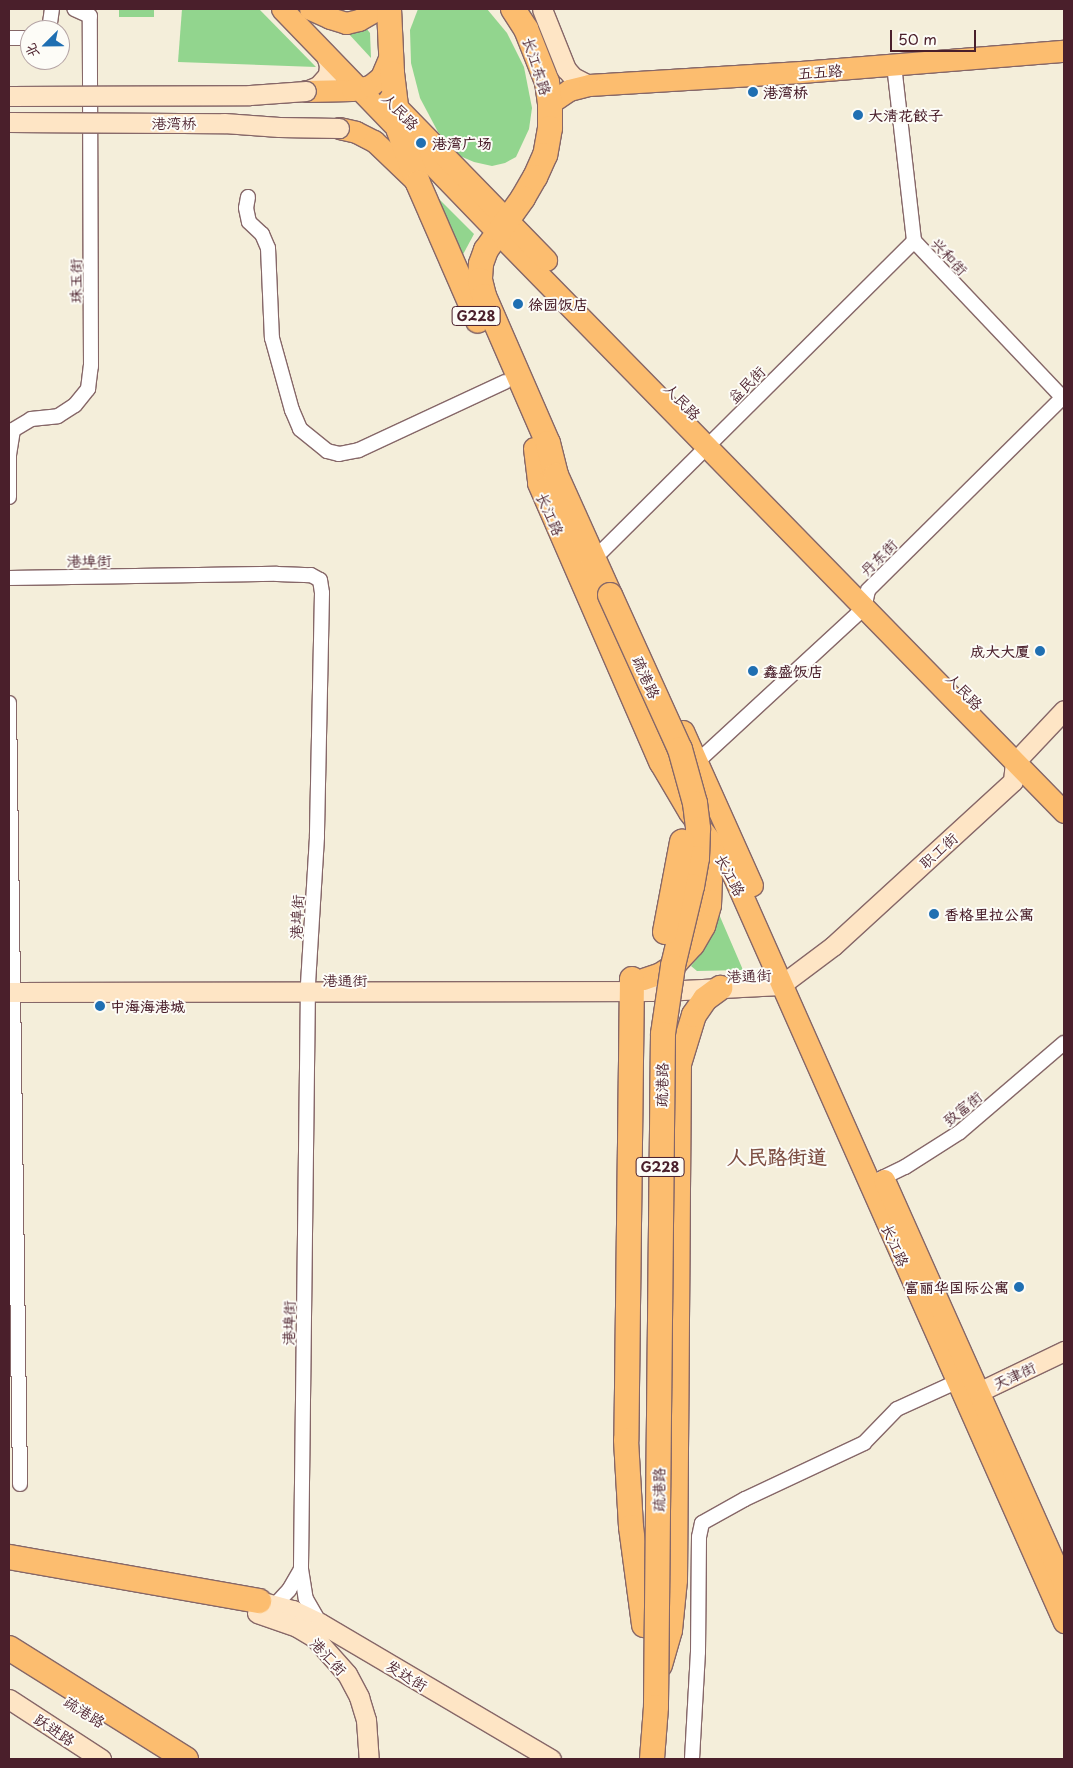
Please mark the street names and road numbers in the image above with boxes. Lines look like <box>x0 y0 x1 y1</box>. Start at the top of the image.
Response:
street label: 长江东路 <box>520 35 556 97</box>
street label: 五五路 <box>797 60 843 82</box>
street label: 人民路 <box>379 89 423 133</box>
street label: 港湾桥 <box>152 114 196 132</box>
street label: 兴和街 <box>928 233 972 279</box>
street label: 珠玉街 <box>66 259 84 303</box>
road number: G228 <box>451 304 501 328</box>
street label: 益民街 <box>724 362 768 406</box>
street label: 人民路 <box>661 379 705 423</box>
street label: 长江路 <box>534 490 568 538</box>
street label: 丹东街 <box>856 535 900 579</box>
street label: 港埠街 <box>66 551 112 569</box>
street label: 疏港路 <box>630 653 664 701</box>
street label: 人民路 <box>943 669 987 713</box>
street label: 职工街 <box>915 828 961 872</box>
street label: 长江路 <box>712 851 750 899</box>
street label: 港埠街 <box>286 894 306 940</box>
street label: 港通街 <box>726 965 772 985</box>
street label: 港通街 <box>323 971 367 989</box>
street label: 疏港路 <box>652 1062 670 1108</box>
street label: 致富街 <box>939 1087 985 1129</box>
road number: G228 <box>635 1156 685 1178</box>
street label: 长江路 <box>879 1221 913 1269</box>
street label: 港埠街 <box>279 1300 297 1346</box>
street label: 天津街 <box>990 1357 1038 1393</box>
street label: 疏港路 <box>649 1468 667 1512</box>
street label: 港汇街 <box>307 1633 351 1679</box>
street label: 发达街 <box>383 1656 431 1694</box>
street label: 疏港路 <box>61 1691 109 1731</box>
street label: 跃进路 <box>31 1709 79 1749</box>

